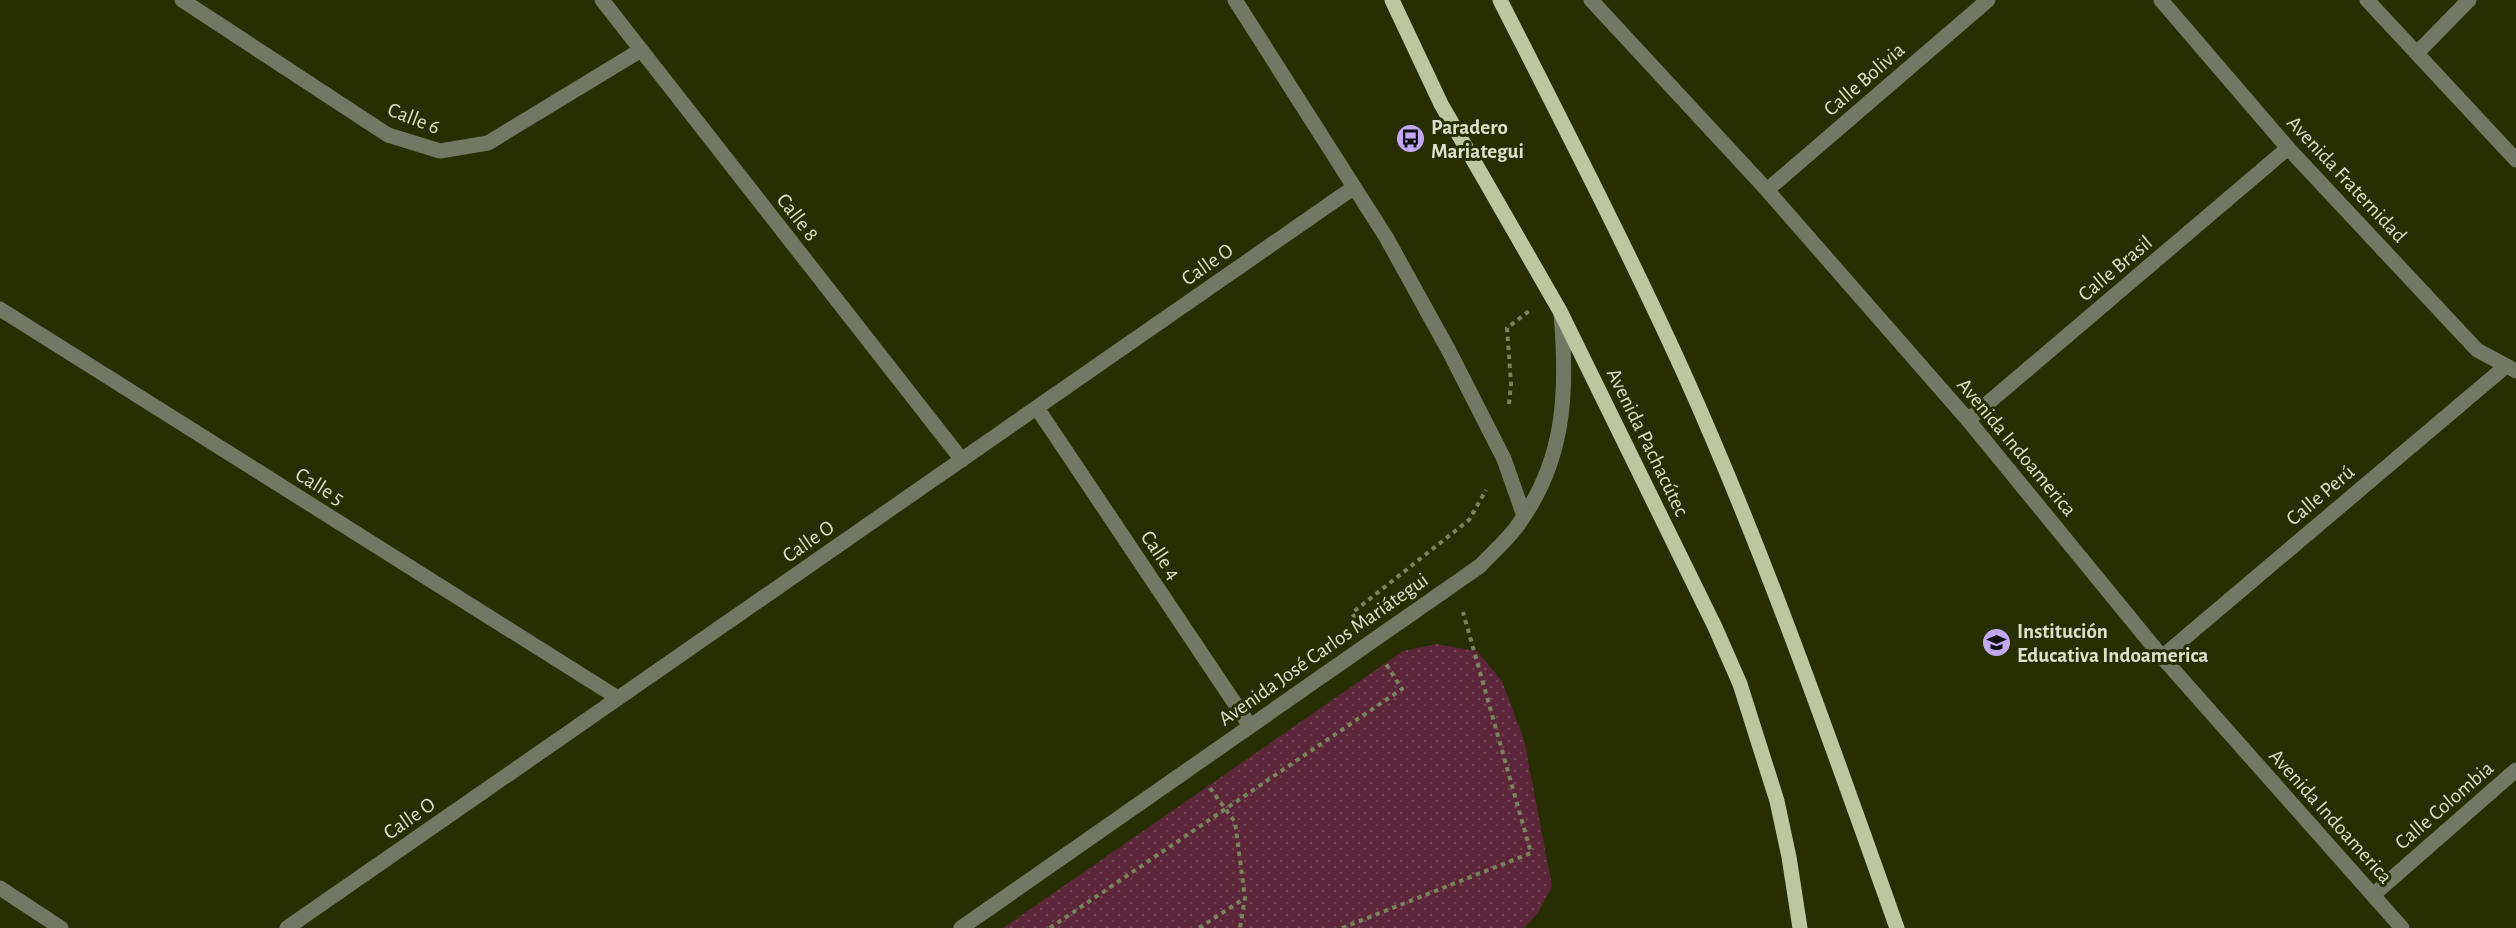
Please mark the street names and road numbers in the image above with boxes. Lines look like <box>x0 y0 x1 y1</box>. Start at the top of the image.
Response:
street label: Calle Bolivia <box>1820 39 1909 120</box>
street label: Calle 6 <box>385 99 443 138</box>
street label: Avenida Fraternidad <box>2283 112 2411 247</box>
street label: Calle 8 <box>773 190 823 245</box>
street label: Calle Brasil <box>2074 232 2156 305</box>
street label: Calle O <box>1178 239 1237 289</box>
street label: Avenida Pachacútec <box>1603 365 1692 519</box>
street label: Avenida Indoamerica <box>1953 374 2080 520</box>
street label: Calle Perú <box>2282 461 2358 530</box>
street label: Calle 5 <box>292 463 348 509</box>
street label: Calle O <box>779 516 838 566</box>
street label: Calle 4 <box>1137 527 1184 584</box>
street label: Avenida José Carlos Mariátegui <box>1215 569 1432 730</box>
street label: Avenida Indoamerica <box>2265 745 2396 888</box>
street label: Calle Colombia <box>2391 757 2498 854</box>
street label: Calle O <box>380 793 439 843</box>

